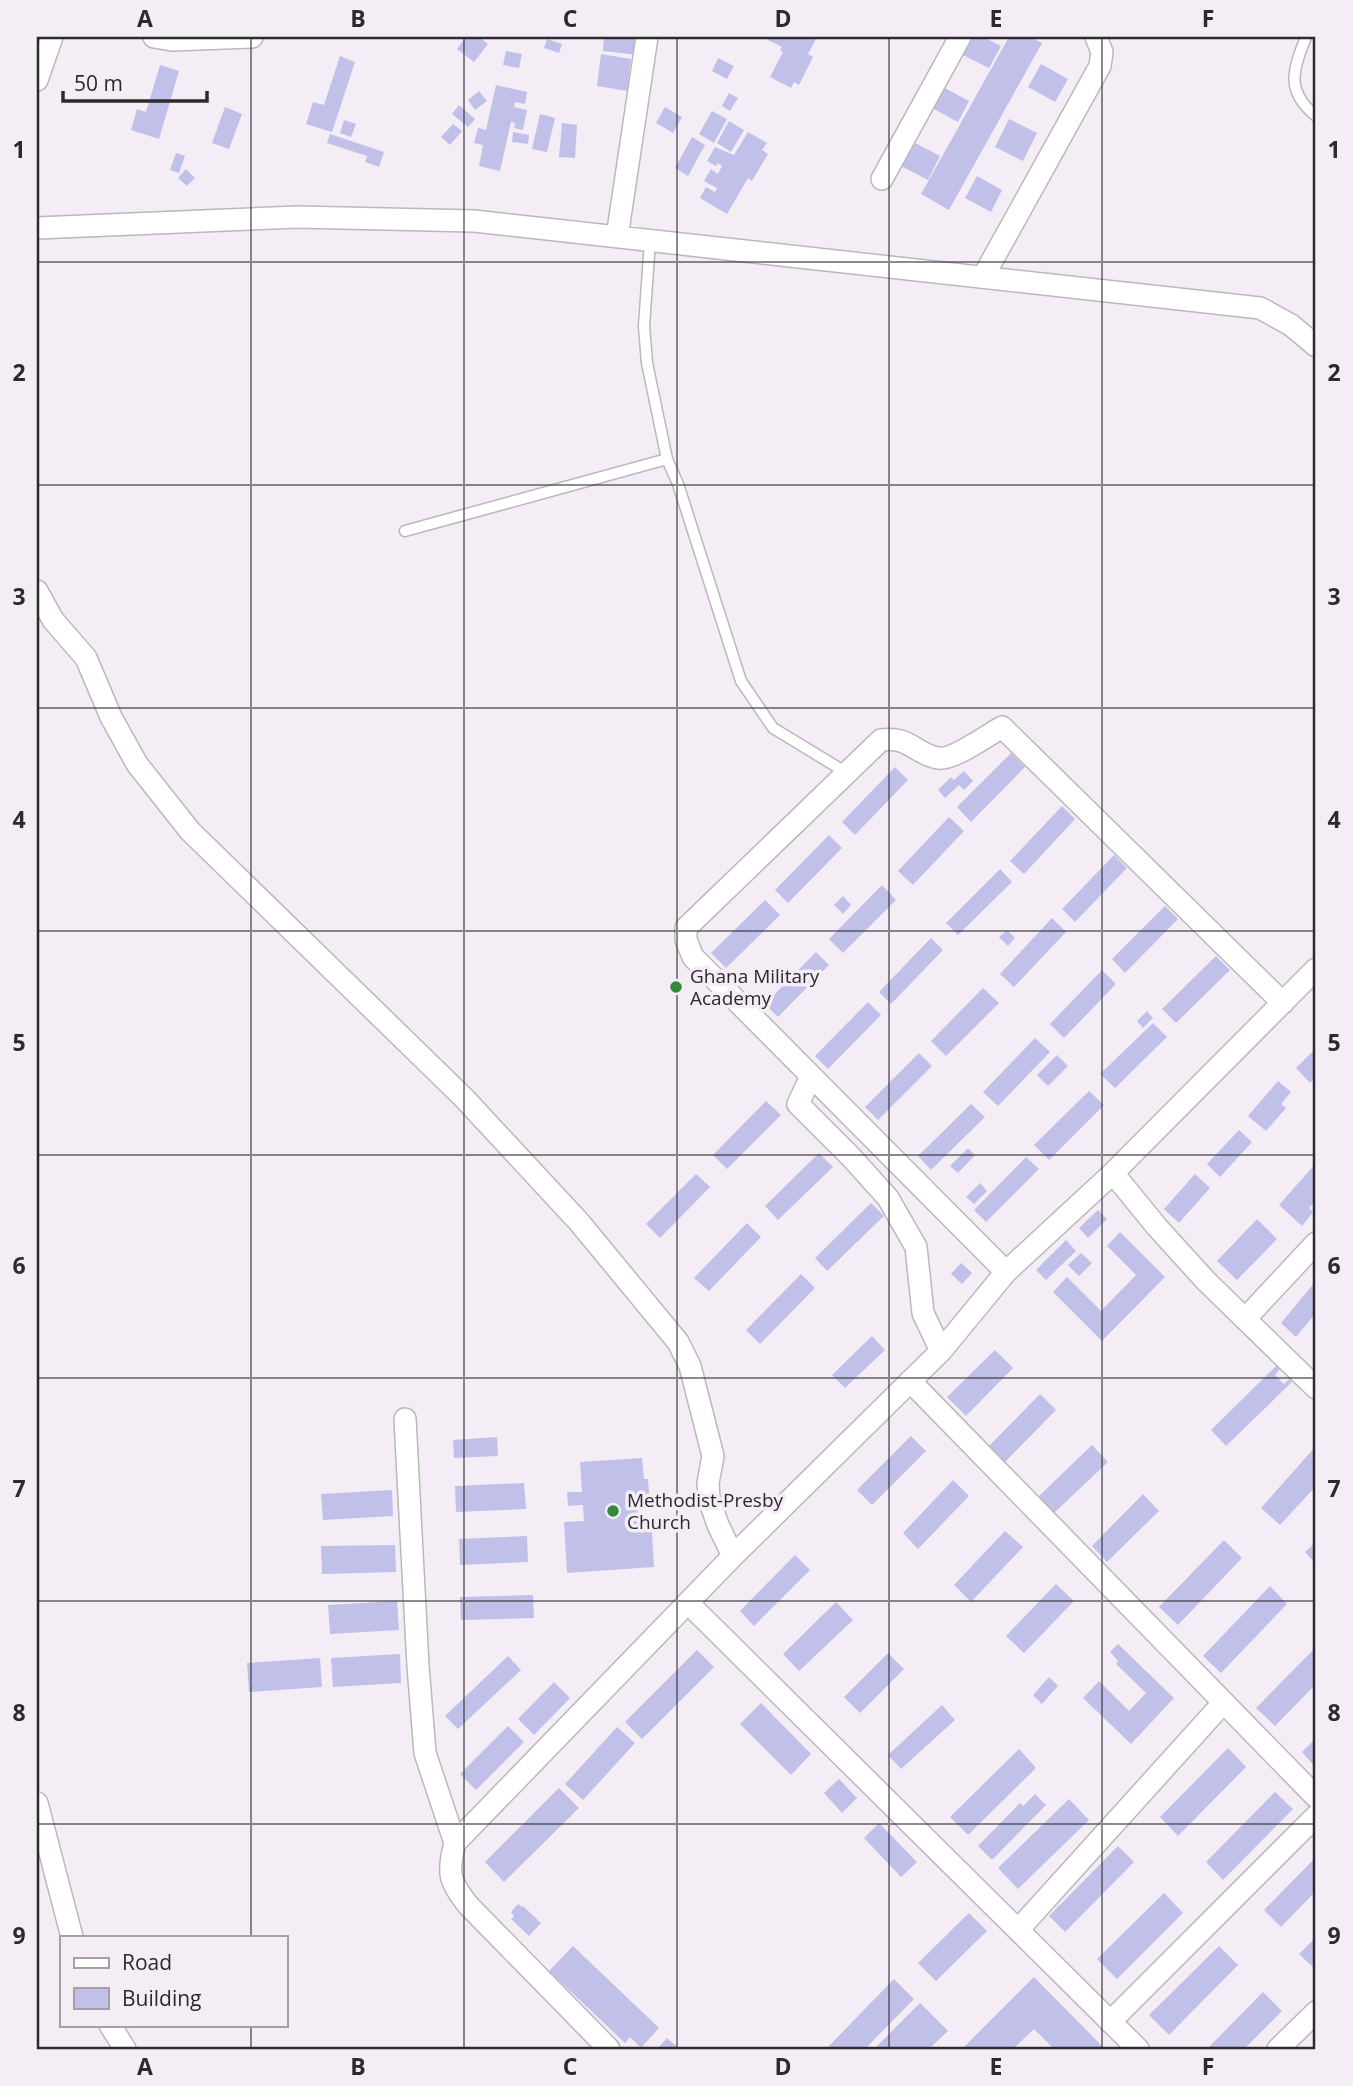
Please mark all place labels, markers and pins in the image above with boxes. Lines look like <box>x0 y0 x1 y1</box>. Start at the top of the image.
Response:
place label: Ghana Military Academy <box>690 963 820 1011</box>
marker: Ghana Military Academy <box>668 979 684 995</box>
place label: Methodist-Presby Church <box>627 1487 784 1535</box>
marker: Methodist-Presby Church <box>605 1503 621 1519</box>

